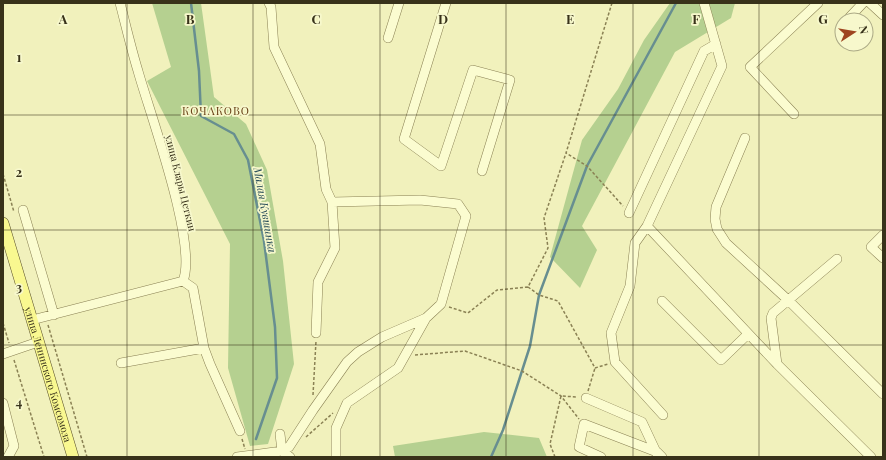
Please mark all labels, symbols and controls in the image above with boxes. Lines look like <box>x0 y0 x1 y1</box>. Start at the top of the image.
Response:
text: A <box>58 10 68 27</box>
text: B <box>186 10 195 27</box>
text: C <box>311 10 321 27</box>
text: D <box>438 10 448 27</box>
text: E <box>566 10 574 27</box>
text: F <box>692 10 700 27</box>
text: G <box>818 10 828 27</box>
north arrow <box>834 12 874 52</box>
text: N <box>856 24 872 35</box>
text: 1 <box>17 48 22 65</box>
district label: КОЧАКОВО <box>182 103 250 118</box>
street label: улица Клары Цеткин <box>162 132 200 233</box>
text: 2 <box>16 163 23 180</box>
water label: Малая Кувшинка <box>250 165 280 254</box>
text: 3 <box>16 278 22 295</box>
street label: улица Ленинского Комсомола <box>21 304 75 444</box>
text: 4 <box>16 393 23 410</box>

